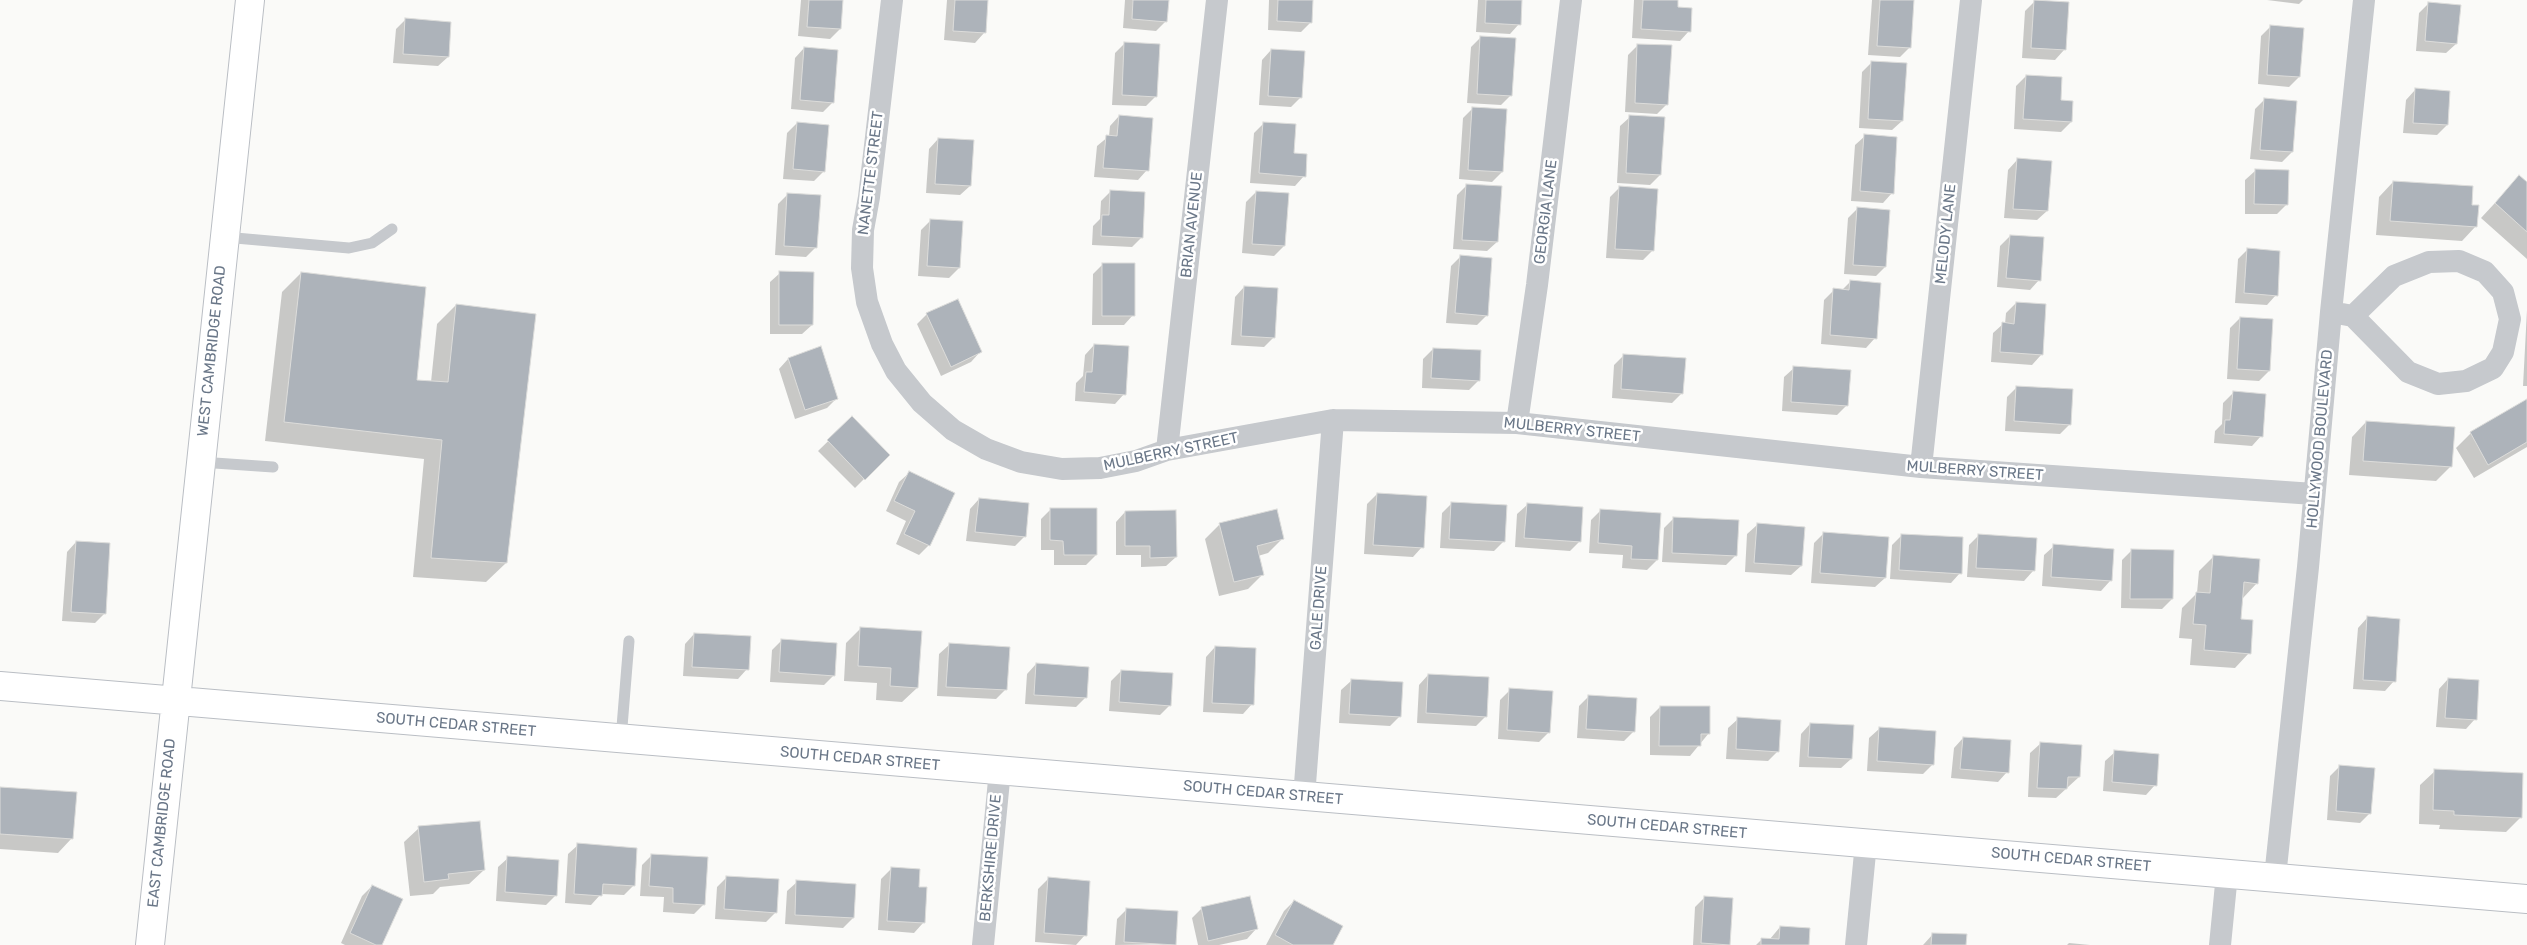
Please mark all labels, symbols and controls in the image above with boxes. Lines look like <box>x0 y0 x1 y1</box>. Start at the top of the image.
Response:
street label: NANETTE STREET <box>854 110 888 236</box>
street label: GEORGIA LANE <box>1531 159 1561 265</box>
street label: BRIAN AVENUE <box>1177 171 1207 279</box>
street label: MELODY LANE <box>1932 183 1960 285</box>
street label: WEST CAMBRIDGE ROAD <box>194 265 230 437</box>
street label: HOLLYWOOD BOULEVARD <box>2303 349 2337 529</box>
street label: MULBERRY STREET <box>1503 414 1641 446</box>
street label: MULBERRY STREET <box>1102 429 1240 475</box>
street label: MULBERRY STREET <box>1906 457 2044 485</box>
street label: GALE DRIVE <box>1307 565 1331 651</box>
street label: SOUTH CEDAR STREET <box>375 709 537 741</box>
street label: EAST CAMBRIDGE ROAD <box>144 738 180 908</box>
street label: SOUTH CEDAR STREET <box>779 743 941 775</box>
street label: SOUTH CEDAR STREET <box>1182 777 1344 809</box>
street label: BERKSHIRE DRIVE <box>976 794 1006 922</box>
street label: SOUTH CEDAR STREET <box>1586 811 1748 843</box>
street label: SOUTH CEDAR STREET <box>1990 844 2152 876</box>

